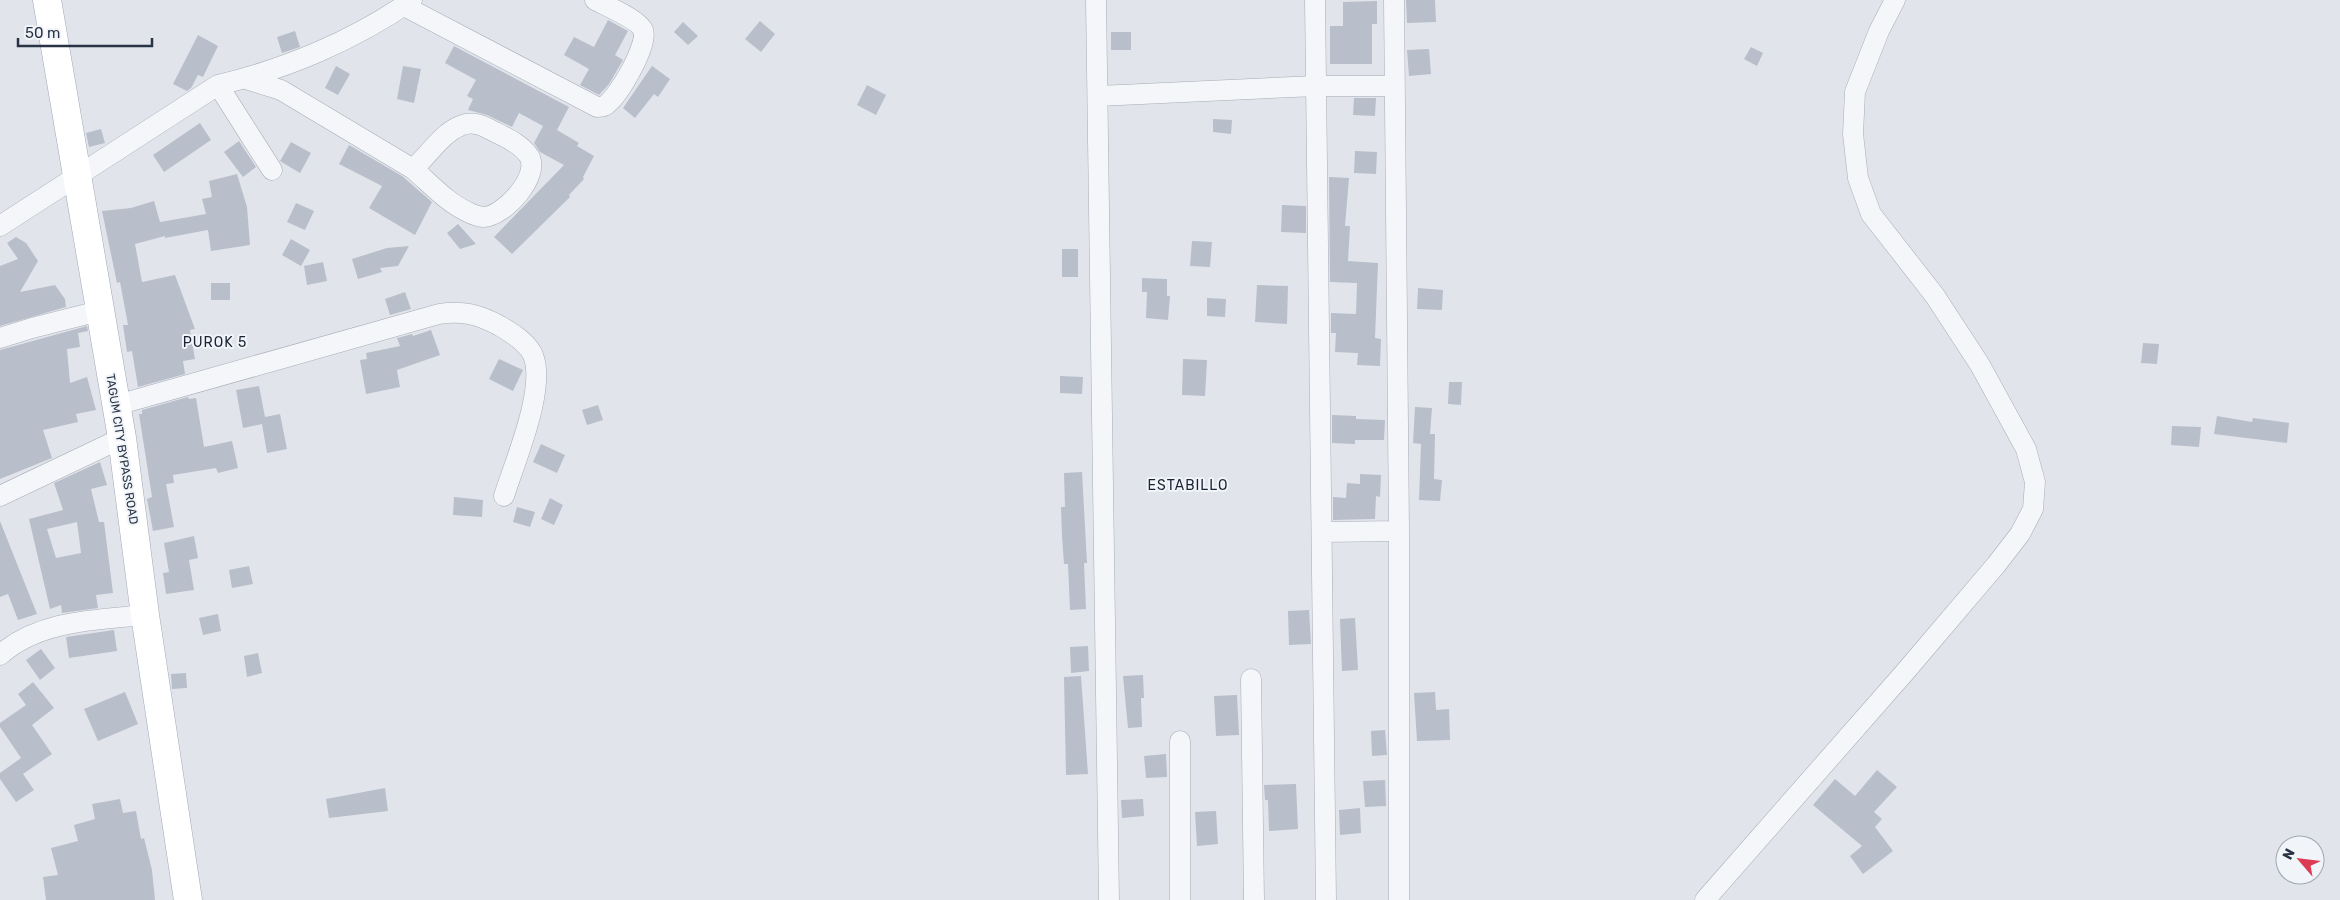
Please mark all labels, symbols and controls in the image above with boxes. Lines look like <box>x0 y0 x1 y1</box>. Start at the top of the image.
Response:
scale bar <box>18 15 151 47</box>
text: 50 m <box>25 24 60 42</box>
district label: PUROK 5 <box>183 334 247 351</box>
street label: TAGUM CITY BYPASS ROAD <box>103 373 141 525</box>
district label: ESTABILLO <box>1148 477 1228 494</box>
north arrow <box>2275 835 2325 885</box>
text: N <box>2279 846 2299 863</box>

